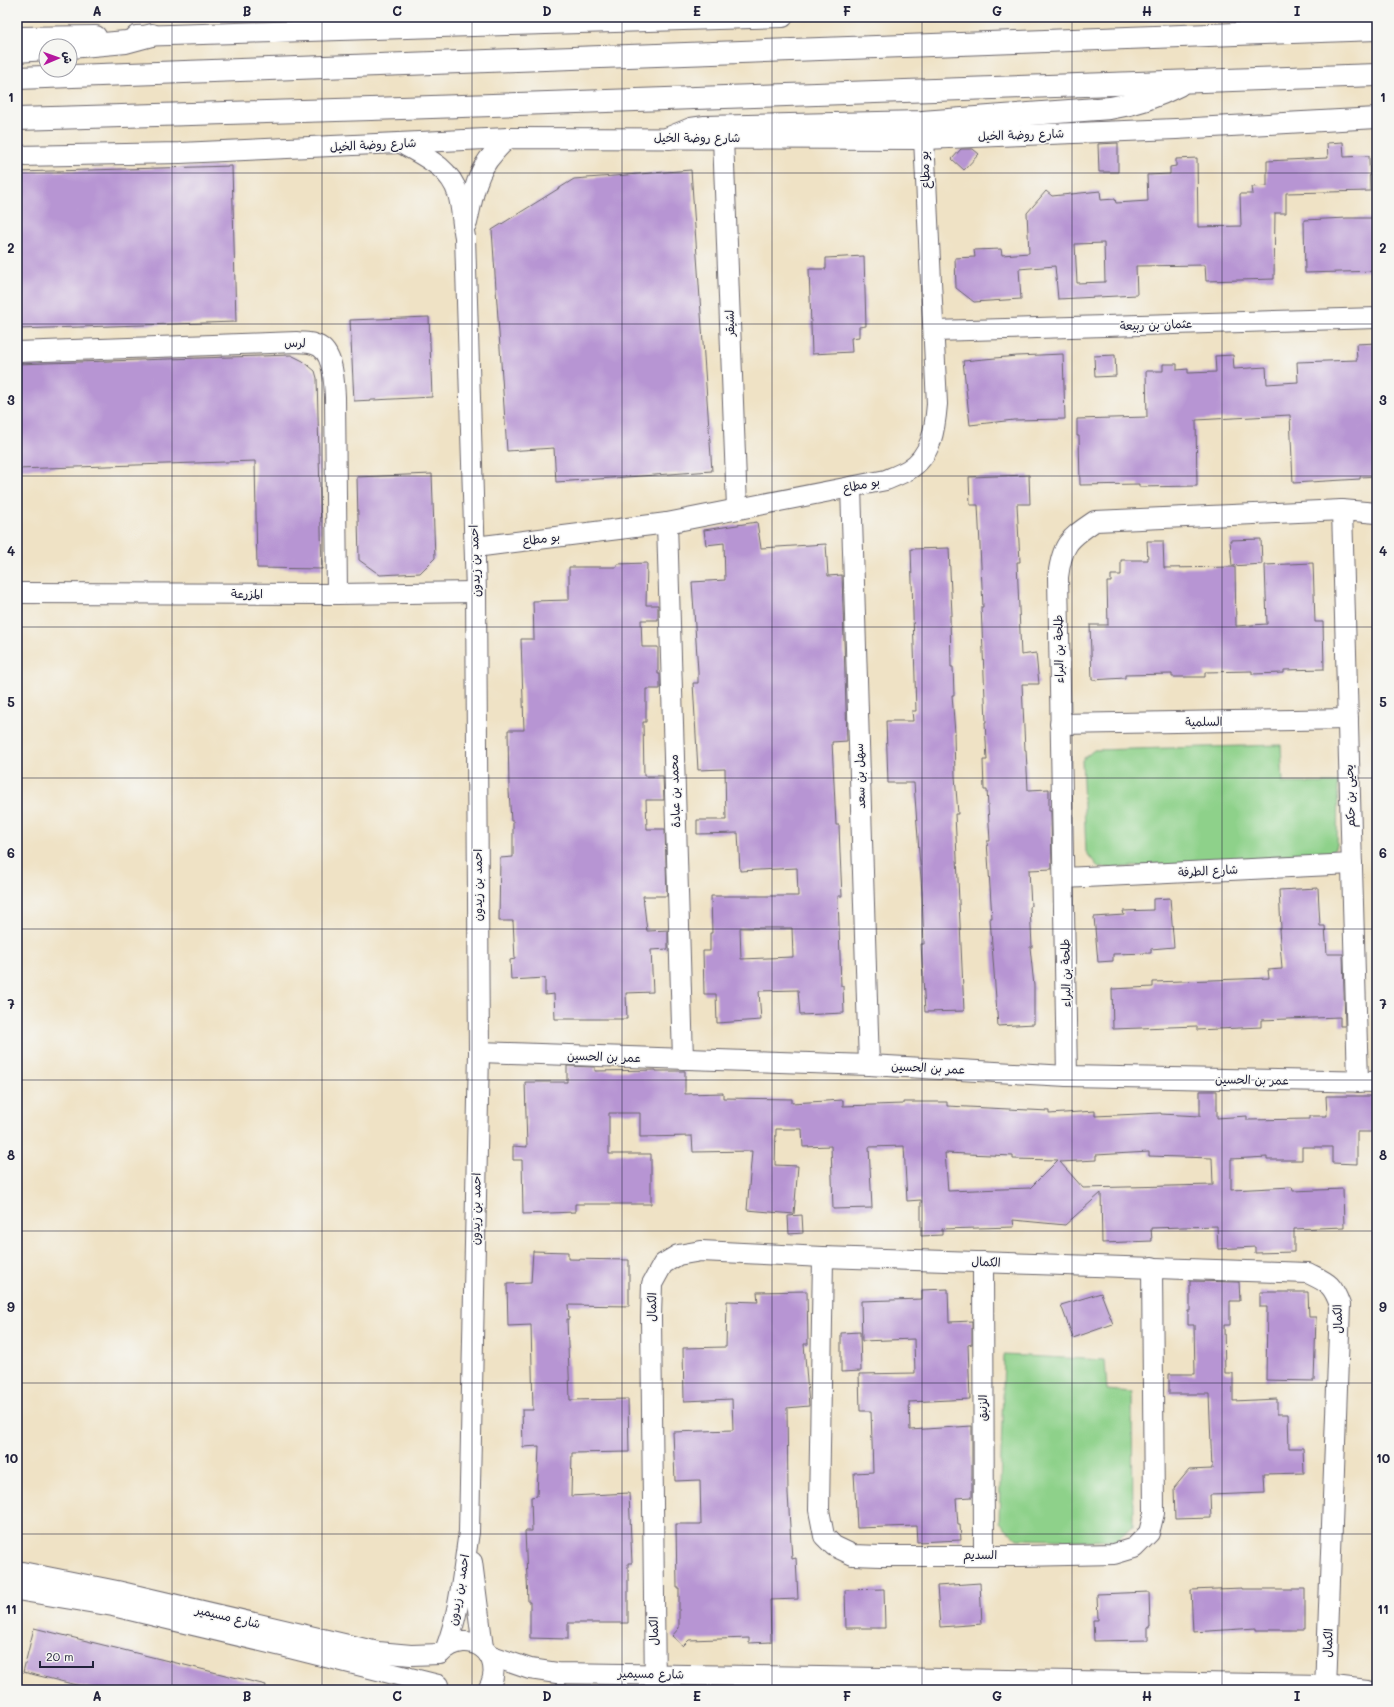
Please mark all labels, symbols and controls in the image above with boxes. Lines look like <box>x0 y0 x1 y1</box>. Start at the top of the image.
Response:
text: A <box>92 2 102 19</box>
text: B <box>243 2 252 19</box>
text: C <box>392 2 402 19</box>
text: D <box>542 2 552 19</box>
text: E <box>693 2 701 19</box>
text: F <box>843 2 851 19</box>
text: G <box>992 2 1002 19</box>
text: H <box>1142 2 1152 19</box>
text: I <box>1294 2 1301 19</box>
north arrow <box>38 38 78 78</box>
text: ش <box>61 51 76 64</box>
text: 1 <box>8 88 14 105</box>
text: 1 <box>1380 88 1386 105</box>
street label: شارع روضة الخيل <box>977 124 1065 146</box>
street label: شارع روضة الخيل <box>654 129 740 147</box>
street label: شارع روضة الخيل <box>329 134 417 156</box>
street label: بو مطاع <box>915 151 935 189</box>
text: 2 <box>7 239 15 256</box>
text: 2 <box>1379 239 1387 256</box>
street label: لشيقر <box>721 310 737 338</box>
street label: عثمان بن ربيعة <box>1119 315 1192 334</box>
street label: لرس <box>284 334 306 350</box>
text: 3 <box>7 391 15 408</box>
text: 3 <box>1379 391 1387 408</box>
street label: بو مطاع <box>841 473 881 497</box>
street label: احمد بن زيدون <box>465 524 484 598</box>
street label: بو مطاع <box>521 528 561 550</box>
text: 4 <box>7 542 15 559</box>
text: 4 <box>1379 542 1387 559</box>
street label: المزرعة <box>231 585 263 601</box>
street label: طلحة بن البراء <box>1049 615 1068 683</box>
text: 5 <box>7 693 15 710</box>
text: 5 <box>1379 693 1387 710</box>
street label: السلمية <box>1185 713 1223 729</box>
street label: سهل بن سعد <box>850 743 869 809</box>
street label: محمد بن عبادة <box>665 754 684 828</box>
street label: يحيى بن حكم <box>1340 764 1360 828</box>
text: 6 <box>7 844 15 861</box>
text: 6 <box>1379 844 1387 861</box>
street label: احمد بن زيدون <box>469 849 486 921</box>
street label: شارع الطرفة <box>1178 860 1238 882</box>
street label: طلحة بن البراء <box>1056 939 1075 1007</box>
text: 7 <box>7 995 15 1012</box>
text: 7 <box>1379 995 1387 1012</box>
street label: عمر بن الحسين <box>567 1047 641 1066</box>
street label: عمر بن الحسين <box>891 1057 965 1078</box>
street label: عمر بن الحسين <box>1215 1070 1289 1089</box>
text: 8 <box>7 1146 15 1163</box>
text: 8 <box>1379 1146 1387 1163</box>
street label: احمد بن زيدون <box>466 1173 485 1245</box>
street label: الكمال <box>971 1252 1001 1270</box>
street label: الكمال <box>643 1292 659 1322</box>
text: 9 <box>7 1298 15 1315</box>
text: 9 <box>1379 1298 1387 1315</box>
street label: الكمال <box>1328 1304 1346 1334</box>
street label: الزنبق <box>974 1395 991 1421</box>
text: 10 <box>4 1449 18 1466</box>
text: 10 <box>1376 1449 1390 1466</box>
street label: السديم <box>963 1546 997 1564</box>
street label: احمد بن زيدون <box>444 1553 473 1627</box>
text: 11 <box>5 1600 17 1617</box>
text: 11 <box>1377 1600 1389 1617</box>
street label: شارع مسيمير <box>193 1601 262 1633</box>
street label: الكمال <box>645 1616 661 1646</box>
street label: الكمال <box>1318 1628 1336 1658</box>
scale bar <box>40 1643 93 1669</box>
text: 20 m <box>46 1648 74 1664</box>
street label: شارع مسيمير <box>617 1664 684 1684</box>
text: A <box>92 1687 102 1704</box>
text: B <box>243 1687 252 1704</box>
text: C <box>392 1687 402 1704</box>
text: D <box>542 1687 552 1704</box>
text: E <box>693 1687 701 1704</box>
text: F <box>843 1687 851 1704</box>
text: G <box>992 1687 1002 1704</box>
text: H <box>1142 1687 1152 1704</box>
text: I <box>1294 1687 1301 1704</box>

